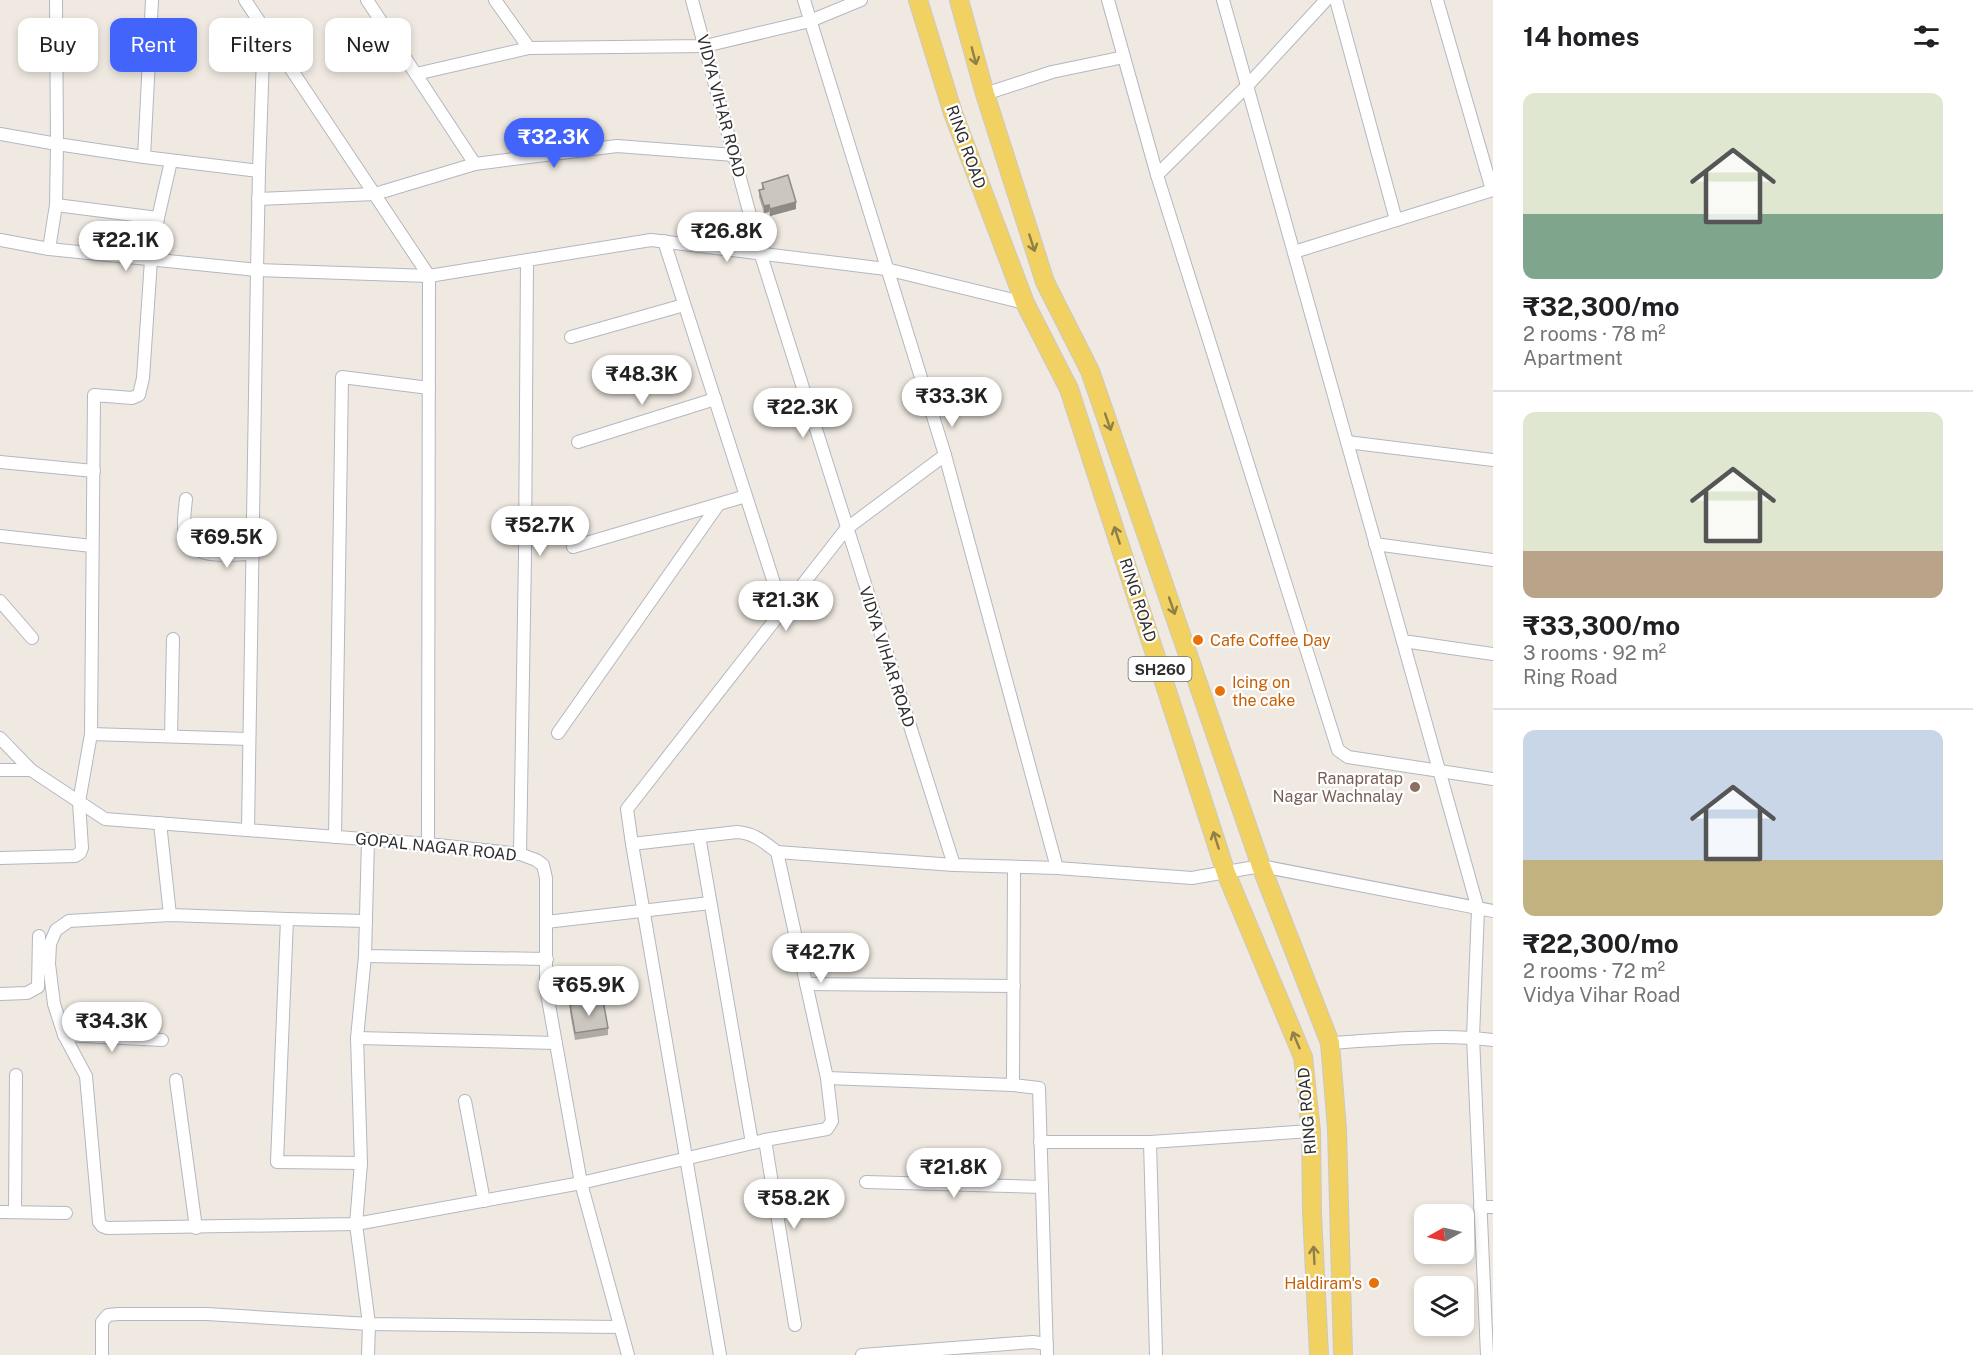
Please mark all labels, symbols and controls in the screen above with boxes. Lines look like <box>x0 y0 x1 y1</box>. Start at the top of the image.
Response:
chip: Buy <box>18 18 98 72</box>
chip: Rent <box>110 18 197 72</box>
chip: Filters <box>209 18 313 72</box>
chip: New <box>325 18 411 72</box>
icon: filters <box>1910 20 1943 53</box>
text: 14 homes <box>1523 21 1639 52</box>
street label: VIDYA VIHAR ROAD <box>693 33 749 179</box>
one-way arrow <box>969 47 981 66</box>
street label: RING ROAD <box>942 103 990 191</box>
pin: ₹32.3K <box>505 118 603 169</box>
text: ₹32.3K <box>518 125 590 149</box>
icon: home <box>1679 132 1787 240</box>
pin: ₹26.8K <box>678 212 776 263</box>
text: ₹26.8K <box>691 219 763 243</box>
pin: ₹22.1K <box>77 221 175 272</box>
text: ₹22.1K <box>93 228 159 252</box>
one-way arrow <box>1027 233 1038 252</box>
text: ₹32,300/mo <box>1523 291 1680 322</box>
text: 2 rooms · 78 m² <box>1523 322 1666 346</box>
text: Apartment <box>1523 346 1623 370</box>
pin: ₹48.3K <box>593 355 691 406</box>
text: ₹48.3K <box>606 362 678 386</box>
pin: ₹33.3K <box>903 377 1001 428</box>
text: ₹33.3K <box>916 384 988 408</box>
pin: ₹22.3K <box>754 388 852 439</box>
text: ₹22.3K <box>767 395 839 419</box>
one-way arrow <box>1103 412 1114 431</box>
icon: home <box>1679 451 1787 559</box>
pin: ₹52.7K <box>491 506 589 557</box>
text: ₹52.7K <box>505 513 575 537</box>
pin: ₹69.5K <box>178 518 276 569</box>
text: ₹69.5K <box>191 525 263 549</box>
one-way arrow <box>1110 526 1121 545</box>
street label: RING ROAD <box>1115 556 1161 644</box>
pin: ₹21.3K <box>737 581 835 632</box>
street label: VIDYA VIHAR ROAD <box>855 584 919 730</box>
text: ₹21.3K <box>752 588 820 612</box>
one-way arrow <box>1167 596 1178 615</box>
text: ₹33,300/mo <box>1523 610 1680 641</box>
place label: Cafe Coffee Day <box>1210 631 1331 650</box>
marker: Cafe Coffee Day <box>1191 633 1205 647</box>
text: 3 rooms · 92 m² <box>1523 641 1666 665</box>
road number: SH260 <box>1128 657 1192 681</box>
text: Ring Road <box>1523 665 1618 689</box>
place label: Icing on the cake <box>1232 673 1295 710</box>
marker: Icing on the cake <box>1213 684 1227 698</box>
place label: Ranapratap Nagar Wachnalay <box>1273 769 1403 806</box>
icon: home <box>1679 769 1787 877</box>
marker: Ranapratap Nagar Wachnalay <box>1408 780 1422 794</box>
street label: GOPAL NAGAR ROAD <box>354 829 518 865</box>
one-way arrow <box>1210 831 1221 850</box>
text: ₹22,300/mo <box>1523 928 1679 959</box>
pin: ₹42.7K <box>772 933 870 984</box>
text: ₹42.7K <box>786 940 856 964</box>
text: 2 rooms · 72 m² <box>1523 959 1665 983</box>
pin: ₹65.9K <box>540 966 638 1017</box>
text: ₹65.9K <box>553 973 625 997</box>
text: Vidya Vihar Road <box>1523 983 1680 1007</box>
pin: ₹34.3K <box>63 1002 161 1053</box>
text: ₹34.3K <box>76 1009 148 1033</box>
one-way arrow <box>1290 1032 1301 1050</box>
street label: RING ROAD <box>1294 1067 1320 1155</box>
pin: ₹21.8K <box>905 1148 1003 1199</box>
text: ₹21.8K <box>920 1155 988 1179</box>
pin: ₹58.2K <box>745 1179 843 1230</box>
text: ₹58.2K <box>758 1186 830 1210</box>
north arrow <box>1414 1204 1474 1264</box>
map controls <box>1414 1204 1474 1336</box>
one-way arrow <box>1309 1245 1320 1265</box>
place label: Haldiram's <box>1284 1274 1362 1293</box>
marker: Haldiram's <box>1367 1276 1381 1290</box>
button: layers <box>1414 1276 1474 1336</box>

